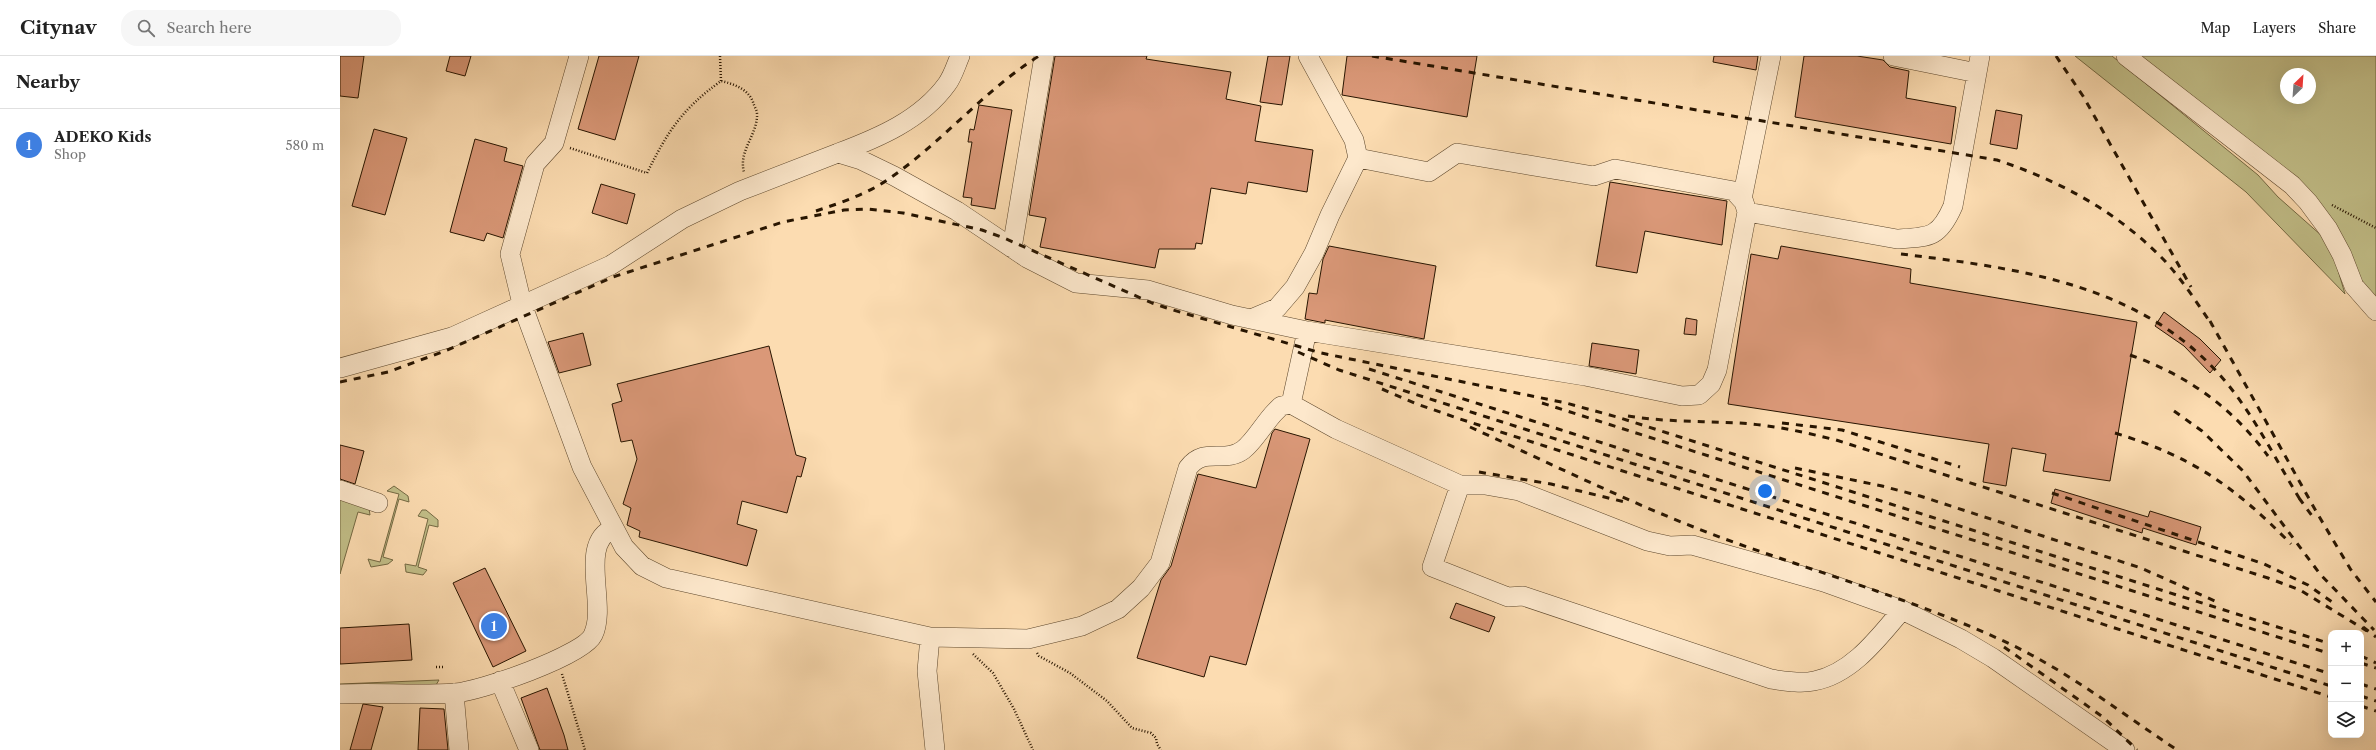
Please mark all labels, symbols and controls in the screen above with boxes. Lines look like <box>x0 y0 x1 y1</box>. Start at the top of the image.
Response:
search box <box>121 10 401 46</box>
text: Citynav <box>20 16 97 39</box>
icon: search <box>135 17 157 39</box>
text: Search here <box>167 18 252 37</box>
text: Map <box>2200 19 2230 37</box>
text: Layers <box>2252 19 2296 37</box>
text: Share <box>2318 19 2356 37</box>
north arrow <box>2280 68 2316 104</box>
text: Nearby <box>16 72 80 92</box>
text: ADEKO Kids <box>54 127 152 146</box>
text: 1 <box>26 137 32 153</box>
text: 580 m <box>285 137 324 153</box>
text: Shop <box>54 146 86 162</box>
your location <box>1755 481 1775 501</box>
pin: 1 <box>481 611 507 641</box>
map controls <box>2328 630 2364 738</box>
button: + <box>2328 630 2364 666</box>
button: − <box>2328 666 2364 702</box>
button: layers <box>2328 702 2364 738</box>

